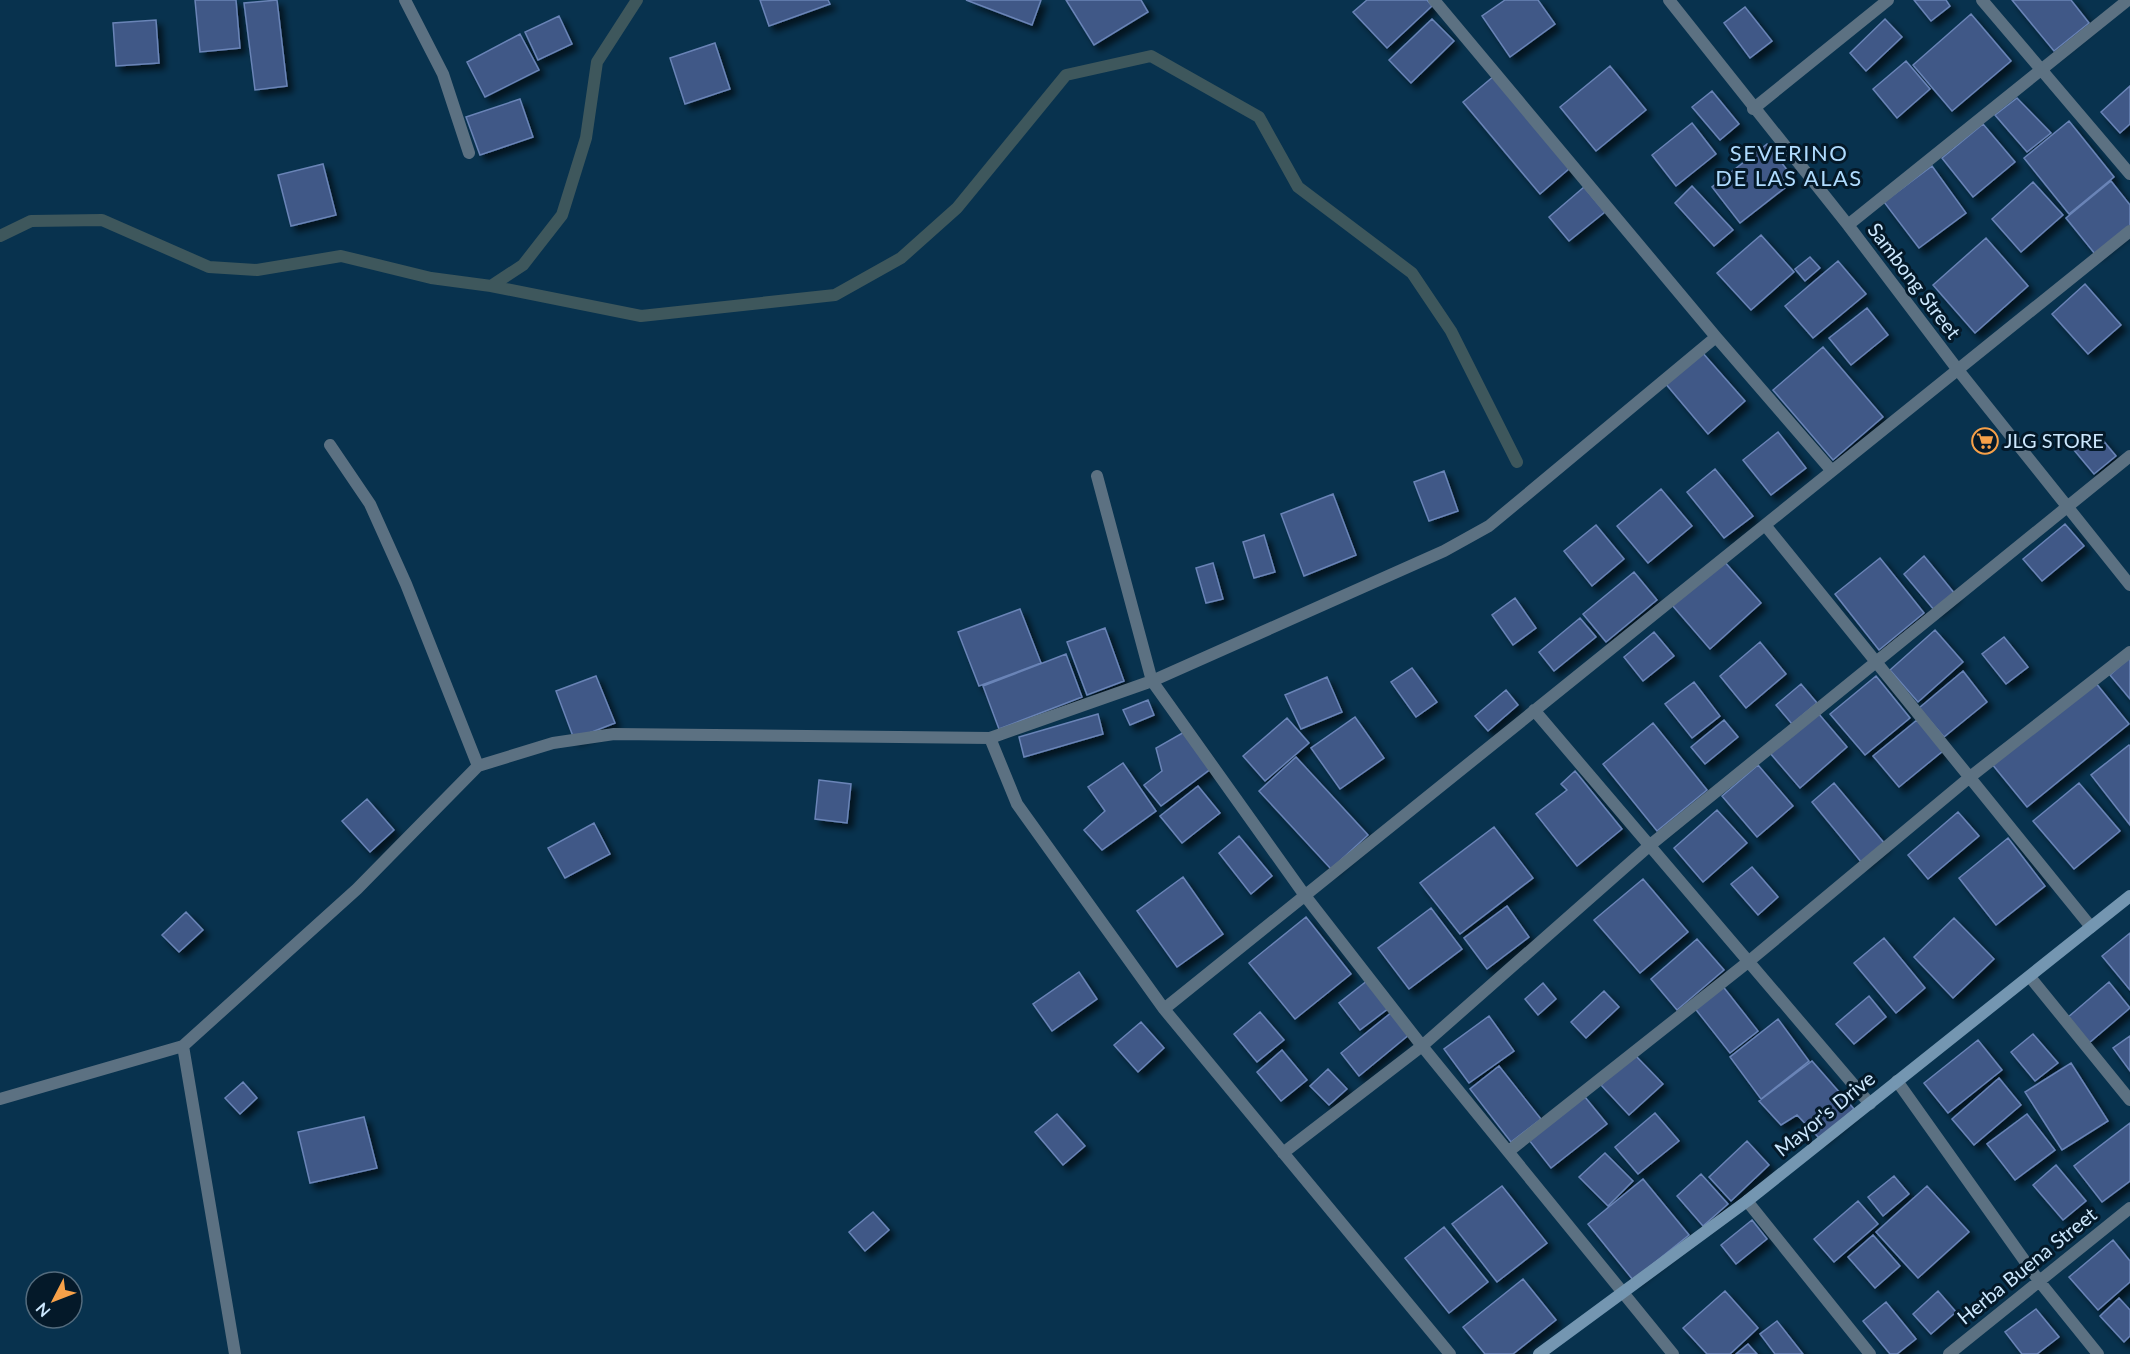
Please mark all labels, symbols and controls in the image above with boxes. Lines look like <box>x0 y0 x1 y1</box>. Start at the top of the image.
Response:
district label: SEVERINO DE LAS ALAS <box>1715 139 1863 191</box>
street label: Sambong Street <box>1863 218 1966 343</box>
supermarket icon: JLG STORE <box>1970 426 2000 456</box>
place label: JLG STORE <box>2004 428 2104 452</box>
street label: Mayor's Drive <box>1769 1066 1879 1161</box>
street label: Herba Buena Street <box>1952 1202 2101 1329</box>
north arrow <box>24 1270 84 1330</box>
text: N <box>31 1299 54 1321</box>

